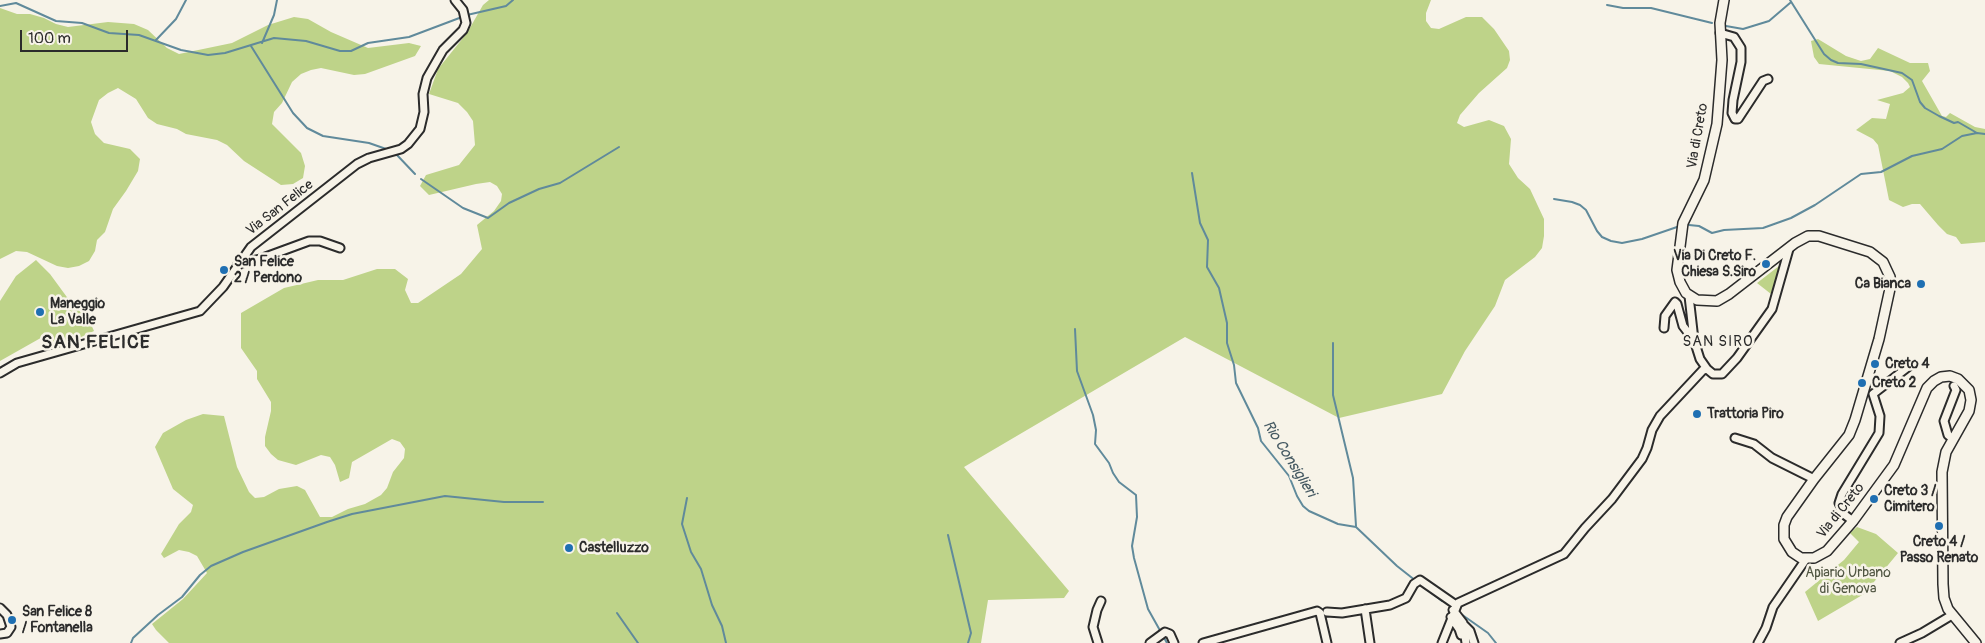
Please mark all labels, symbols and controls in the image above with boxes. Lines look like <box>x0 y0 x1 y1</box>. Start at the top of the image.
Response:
scale bar <box>22 20 130 52</box>
text: 100 m <box>28 29 71 48</box>
street label: Via di Creto <box>1684 102 1712 170</box>
street label: Via San Felice <box>243 177 317 239</box>
place label: Via Di Creto F. Chiesa S.Siro <box>1673 248 1756 280</box>
place label: San Felice 2 / Perdono <box>234 254 302 286</box>
marker: Via Di Creto F. Chiesa S.Siro <box>1760 258 1772 270</box>
marker: San Felice 2 / Perdono <box>218 264 230 276</box>
place label: Ca Bianca <box>1855 276 1911 292</box>
marker: Ca Bianca <box>1915 278 1927 290</box>
place label: Maneggio La Valle <box>50 296 105 328</box>
marker: Maneggio La Valle <box>34 306 46 318</box>
district label: SAN FELICE <box>40 332 152 354</box>
district label: SAN SIRO <box>1681 333 1755 351</box>
place label: Creto 4 <box>1885 356 1930 372</box>
marker: Creto 4 <box>1869 358 1881 370</box>
place label: Creto 2 <box>1872 375 1916 391</box>
marker: Creto 2 <box>1856 377 1868 389</box>
place label: Trattoria Piro <box>1707 406 1784 422</box>
marker: Trattoria Piro <box>1691 408 1703 420</box>
water label: Rio Consiglieri <box>1258 418 1320 500</box>
street label: Via di Creto <box>1814 480 1868 542</box>
place label: Creto 3 / Cimitero <box>1884 483 1936 516</box>
marker: Creto 3 / Cimitero <box>1868 493 1880 505</box>
marker: Creto 4 / Passo Renato <box>1933 520 1945 532</box>
place label: Creto 4 / Passo Renato <box>1900 534 1978 566</box>
place label: Castelluzzo <box>579 540 649 556</box>
marker: Castelluzzo <box>563 542 575 554</box>
park label: Apiario Urbano di Genova <box>1805 565 1891 598</box>
place label: San Felice 8 / Fontanella <box>22 604 93 636</box>
marker: San Felice 8 / Fontanella <box>6 614 18 626</box>

